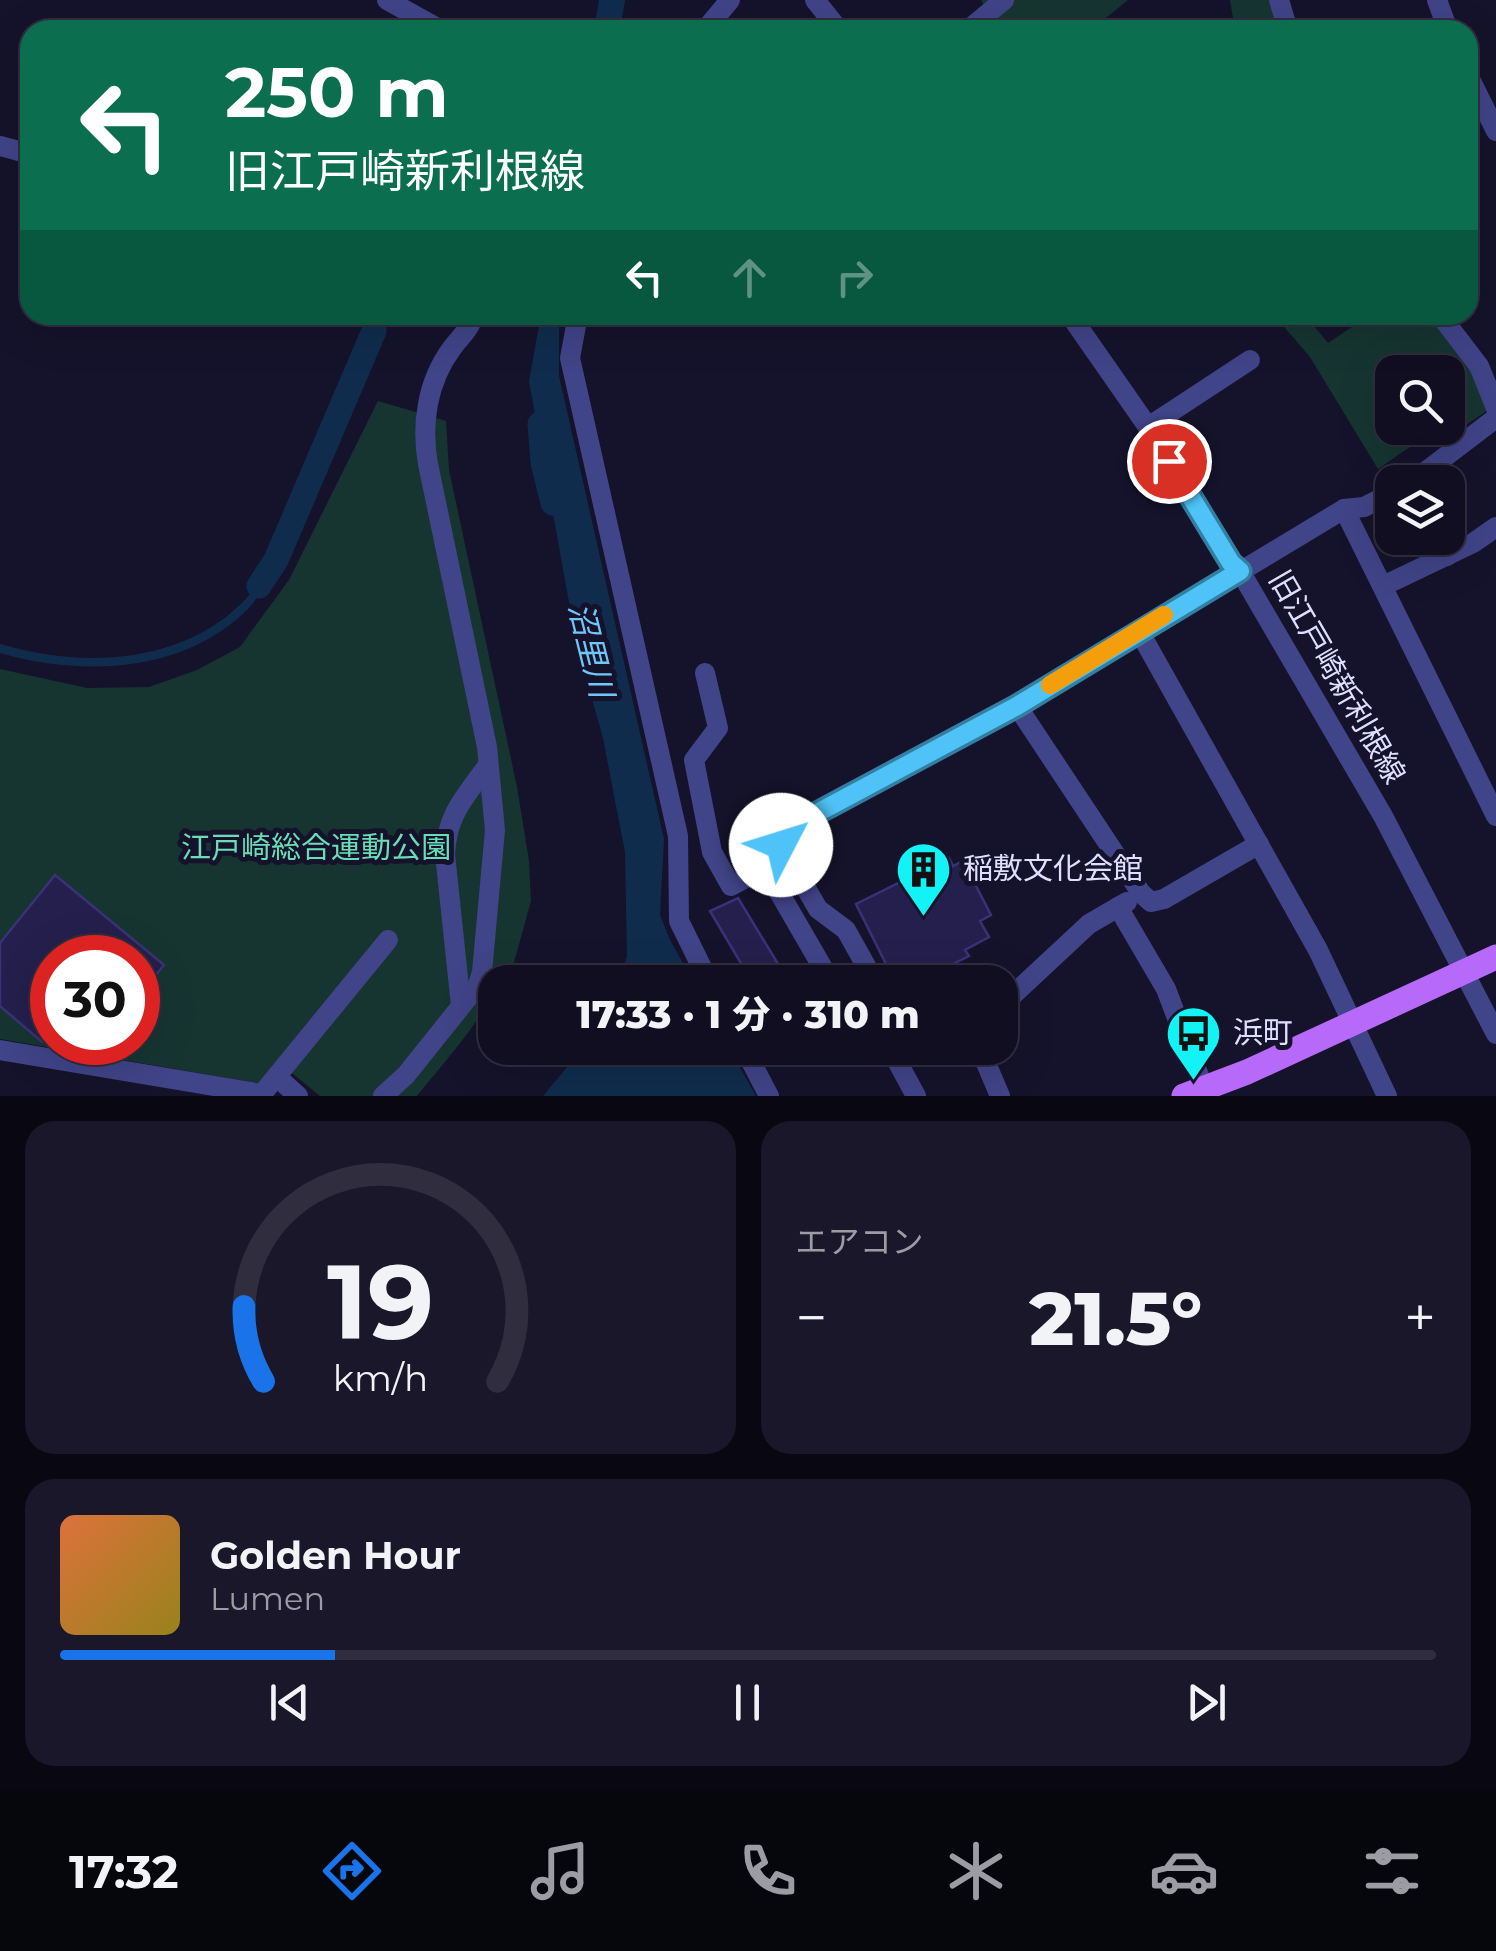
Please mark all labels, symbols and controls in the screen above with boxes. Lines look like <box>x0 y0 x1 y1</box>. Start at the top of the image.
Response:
text: 250 m <box>225 49 449 135</box>
icon: left <box>60 60 190 190</box>
text: 旧江戸崎新利根線 <box>225 143 585 198</box>
icon: left <box>617 250 672 305</box>
icon: ahead <box>722 250 777 305</box>
icon: right <box>827 250 882 305</box>
map controls <box>1375 355 1465 555</box>
button: search <box>1375 355 1465 445</box>
pin <box>1127 419 1212 504</box>
icon: arrive <box>1142 434 1197 489</box>
button: layers <box>1375 465 1465 555</box>
street label: 旧江戸崎新利根線 <box>1261 564 1413 790</box>
water label: 沼里川 <box>561 599 623 704</box>
position arrow <box>729 793 833 897</box>
park label: 江戸崎総合運動公園 <box>181 829 451 866</box>
building icon: 稲敷文化会館 <box>894 839 954 918</box>
place label: 稲敷文化会館 <box>963 850 1143 887</box>
speed limit sign: 30 <box>30 935 160 1065</box>
text: 17:33 · 1 分 · 310 m <box>576 991 920 1038</box>
bus stop icon: 浜町 <box>1164 1003 1224 1082</box>
place label: 浜町 <box>1233 1014 1293 1051</box>
text: エアコン <box>796 1222 924 1261</box>
text: 19 <box>327 1238 434 1365</box>
text: 21.5° <box>1029 1272 1202 1364</box>
text: − <box>796 1284 827 1351</box>
text: + <box>1404 1284 1436 1351</box>
text: km/h <box>333 1356 428 1400</box>
text: Golden Hour <box>210 1532 461 1579</box>
text: Lumen <box>210 1579 325 1618</box>
icon: previous <box>262 1675 317 1730</box>
icon: pause <box>720 1675 775 1730</box>
icon: next <box>1179 1675 1234 1730</box>
icon: directions <box>317 1836 387 1906</box>
icon: music <box>525 1836 595 1906</box>
icon: phone <box>733 1836 803 1906</box>
icon: climate <box>941 1836 1011 1906</box>
icon: car <box>1149 1836 1219 1906</box>
icon: filters <box>1357 1836 1427 1906</box>
text: 17:32 <box>69 1844 178 1899</box>

